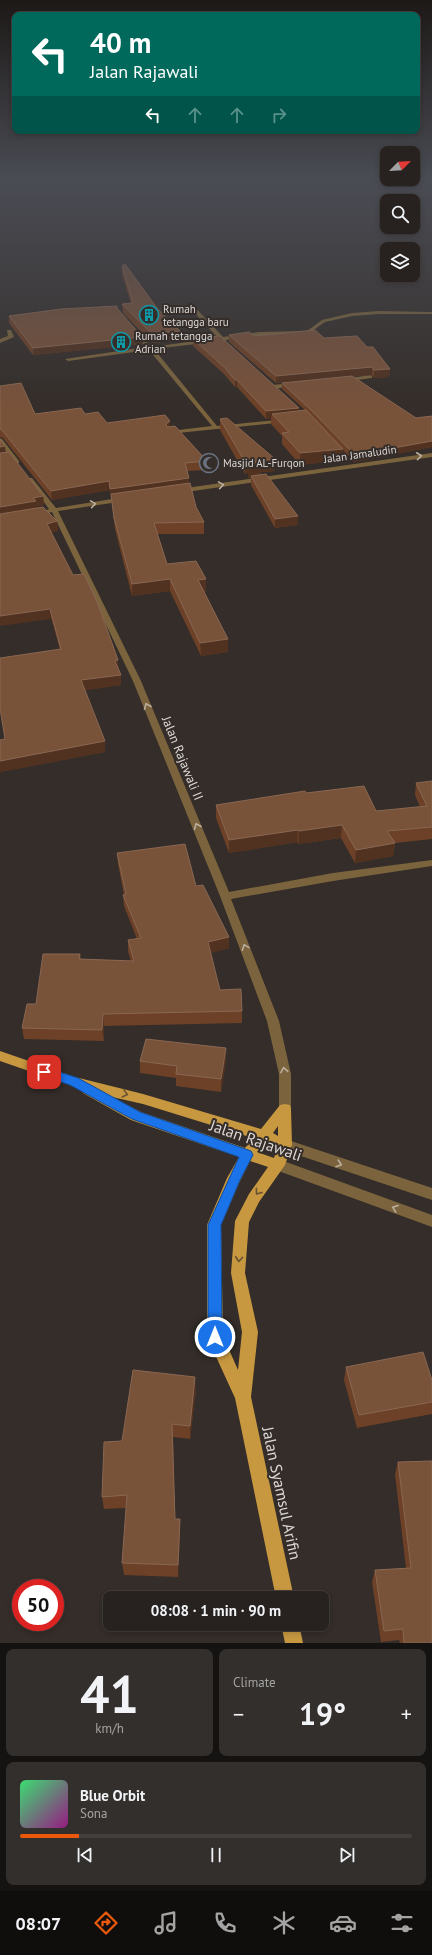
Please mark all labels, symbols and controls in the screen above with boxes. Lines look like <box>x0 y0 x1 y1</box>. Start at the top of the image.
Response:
text: 40 m <box>90 24 151 61</box>
icon: left <box>24 28 76 80</box>
text: Jalan Rajawali <box>90 60 198 83</box>
icon: left <box>142 104 164 126</box>
icon: ahead <box>184 104 206 126</box>
icon: ahead <box>226 104 248 126</box>
icon: right <box>268 104 290 126</box>
north arrow <box>380 146 420 186</box>
map controls <box>380 146 420 282</box>
button: search <box>380 194 420 234</box>
button: layers <box>380 242 420 282</box>
place label: Rumah tetangga baru <box>163 302 229 329</box>
building icon: Rumah tetangga baru <box>138 304 160 326</box>
place label: Rumah tetangga Adrian <box>135 329 212 356</box>
building icon: Rumah tetangga Adrian <box>110 331 132 353</box>
street label: Jalan Jamaludin <box>322 442 397 466</box>
mosque icon: Masjid AL-Furqon <box>198 452 220 474</box>
one-way arrow <box>416 452 422 461</box>
place label: Masjid AL-Furqon <box>223 456 305 470</box>
one-way arrow <box>218 481 224 490</box>
one-way arrow <box>90 500 96 509</box>
one-way arrow <box>144 702 152 709</box>
street label: Jalan Rajawali II <box>158 713 207 803</box>
one-way arrow <box>193 823 201 830</box>
one-way arrow <box>241 943 249 950</box>
pin <box>27 1055 61 1089</box>
icon: arrive <box>33 1061 55 1083</box>
one-way arrow <box>280 1067 289 1074</box>
one-way arrow <box>122 1090 129 1098</box>
street label: Jalan Rajawali <box>206 1115 305 1165</box>
one-way arrow <box>335 1159 342 1168</box>
one-way arrow <box>256 1187 263 1194</box>
one-way arrow <box>392 1204 399 1212</box>
one-way arrow <box>235 1256 244 1263</box>
position arrow <box>194 1316 236 1358</box>
street label: Jalan Syamsul Arifin <box>258 1424 306 1561</box>
speed limit sign: 50 <box>12 1579 64 1631</box>
text: 08:08 · 1 min · 90 m <box>151 1601 281 1620</box>
text: 41 <box>80 1660 139 1727</box>
text: Climate <box>233 1674 276 1691</box>
text: 19° <box>299 1694 346 1733</box>
text: − <box>233 1700 244 1728</box>
text: + <box>401 1700 412 1728</box>
text: km/h <box>95 1720 124 1737</box>
text: Blue Orbit <box>80 1786 145 1805</box>
text: Sona <box>80 1805 107 1822</box>
icon: previous <box>74 1844 96 1866</box>
icon: pause <box>205 1844 227 1866</box>
icon: next <box>336 1844 358 1866</box>
icon: directions <box>92 1909 120 1937</box>
icon: music <box>152 1909 180 1937</box>
icon: phone <box>211 1909 239 1937</box>
icon: climate <box>270 1909 298 1937</box>
icon: car <box>329 1909 357 1937</box>
icon: filters <box>388 1909 416 1937</box>
text: 08:07 <box>16 1912 61 1935</box>

